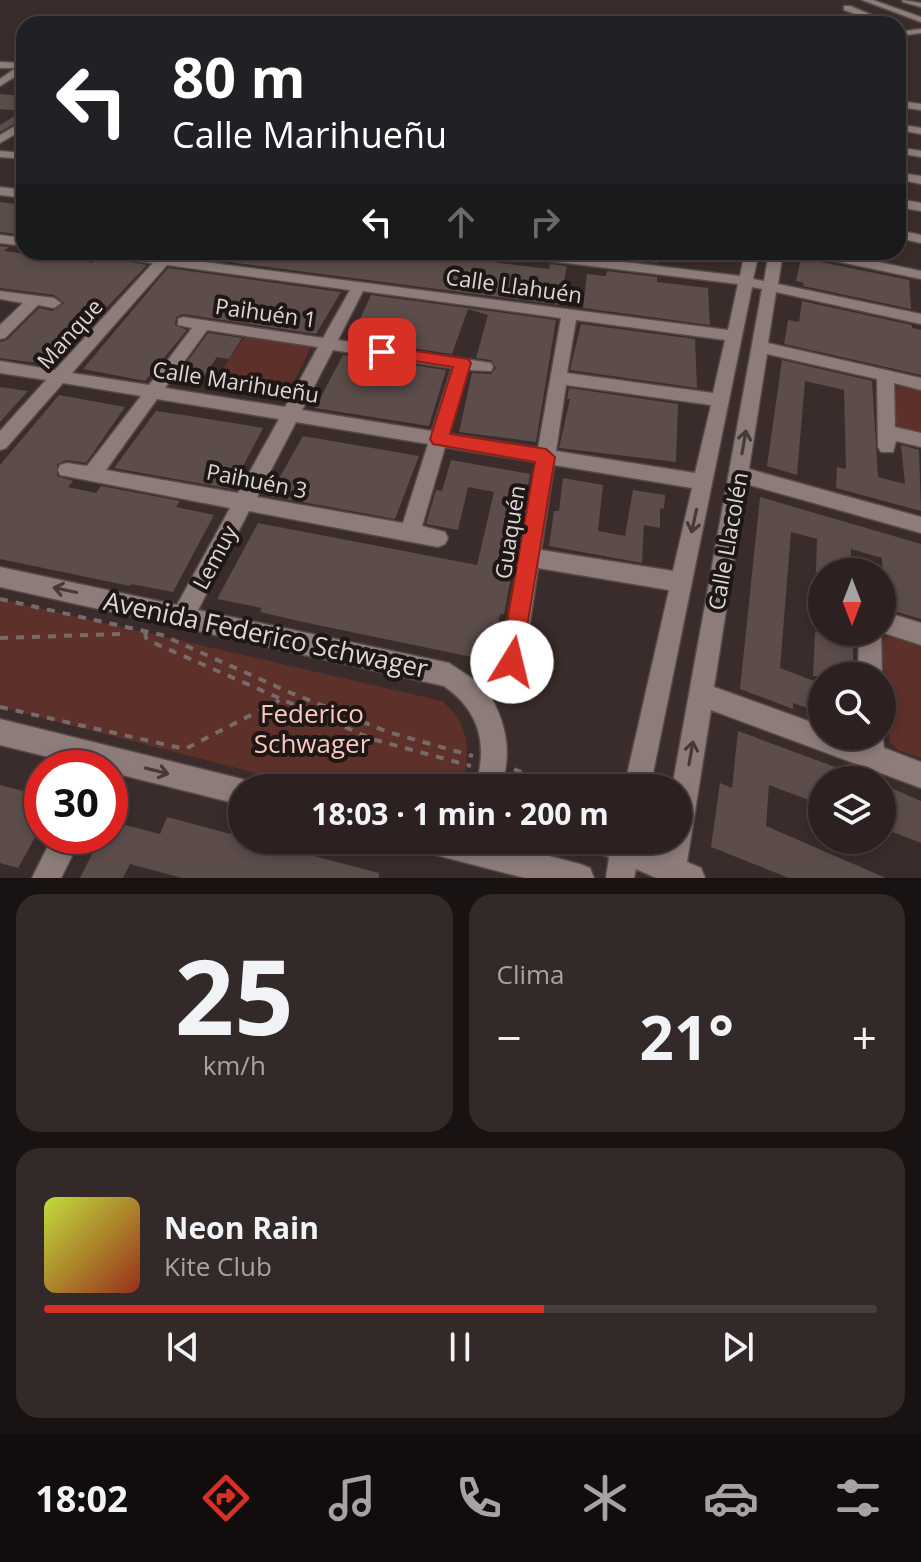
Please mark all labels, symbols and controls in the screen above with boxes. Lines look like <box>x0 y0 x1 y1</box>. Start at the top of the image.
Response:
text: 80 m <box>172 38 306 114</box>
icon: left <box>40 48 144 152</box>
text: Calle Marihueñu <box>172 110 447 159</box>
icon: left <box>355 200 399 244</box>
icon: ahead <box>439 200 483 244</box>
icon: right <box>523 200 567 244</box>
street label: Calle Llahuén <box>444 261 584 309</box>
street label: Paihuén 1 <box>213 290 319 334</box>
street label: Manque <box>29 291 109 375</box>
pin <box>348 318 416 386</box>
icon: arrive <box>360 330 404 374</box>
street label: Calle Marihueñu <box>151 353 321 409</box>
one-way arrow <box>738 430 753 455</box>
street label: Paihuén 3 <box>204 456 310 504</box>
street label: Calle Llacolén <box>700 470 754 612</box>
street label: Guaquén <box>487 483 531 581</box>
one-way arrow <box>685 508 700 534</box>
street label: Lemuy <box>185 519 244 594</box>
north arrow <box>808 558 896 646</box>
map controls <box>808 558 896 854</box>
one-way arrow <box>53 582 78 597</box>
street label: Avenida Federico Schwager <box>100 582 432 686</box>
position arrow <box>470 620 554 704</box>
button: search <box>808 662 896 750</box>
park label: Federico Schwager <box>254 695 371 761</box>
one-way arrow <box>685 741 700 766</box>
speed limit sign: 30 <box>24 750 128 854</box>
one-way arrow <box>144 765 169 780</box>
button: layers <box>808 766 896 854</box>
text: 18:03 · 1 min · 200 m <box>311 793 609 834</box>
text: 25 <box>175 924 294 1065</box>
text: Clima <box>497 956 565 992</box>
text: 21° <box>640 996 734 1078</box>
text: − <box>497 1007 522 1067</box>
text: + <box>852 1007 877 1067</box>
text: km/h <box>203 1047 266 1083</box>
text: Neon Rain <box>164 1207 319 1248</box>
text: Kite Club <box>164 1248 272 1284</box>
icon: previous <box>161 1325 205 1369</box>
icon: pause <box>438 1325 482 1369</box>
icon: next <box>716 1325 760 1369</box>
icon: directions <box>198 1470 254 1526</box>
icon: music <box>324 1470 380 1526</box>
icon: phone <box>451 1470 507 1526</box>
icon: climate <box>577 1470 633 1526</box>
icon: car <box>703 1470 759 1526</box>
icon: filters <box>830 1470 886 1526</box>
text: 18:02 <box>35 1474 128 1523</box>

